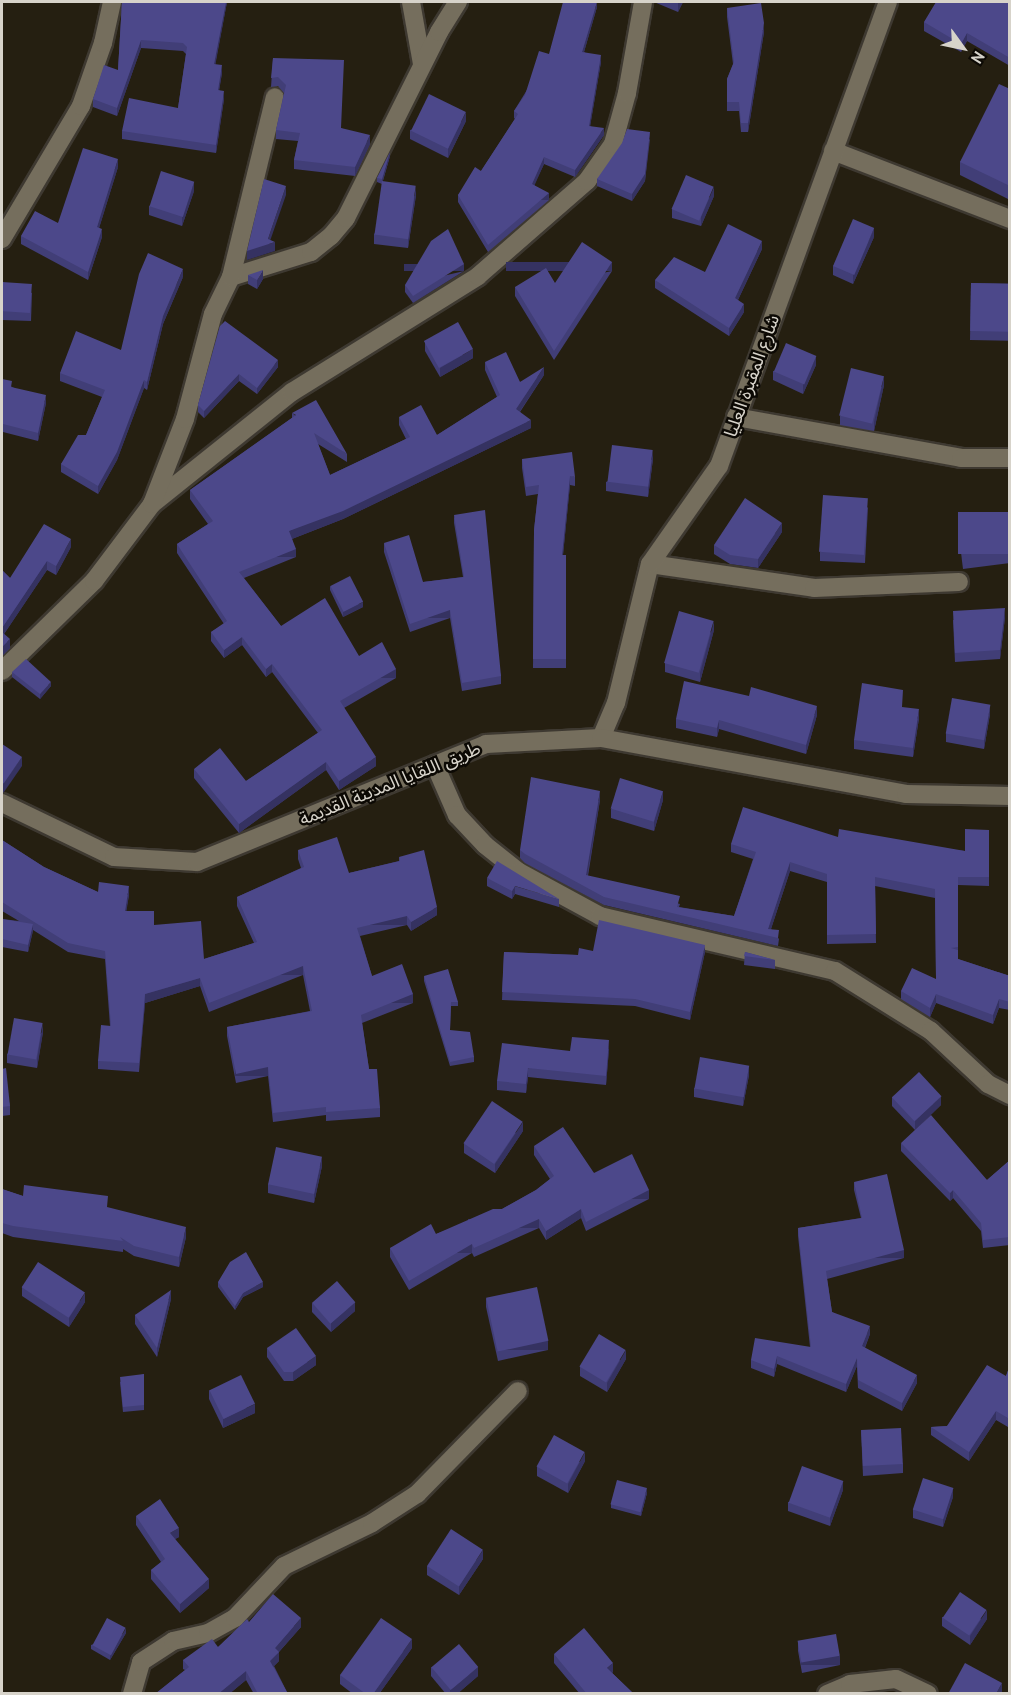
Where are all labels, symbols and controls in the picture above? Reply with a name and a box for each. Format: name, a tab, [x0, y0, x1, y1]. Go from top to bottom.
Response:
north arrow	[933, 18, 993, 78]
text: N	[967, 48, 989, 68]
street label: شارع المقبرة العليا	[720, 312, 784, 440]
street label: طريق اللقايا المدينة القديمة	[296, 738, 484, 830]

